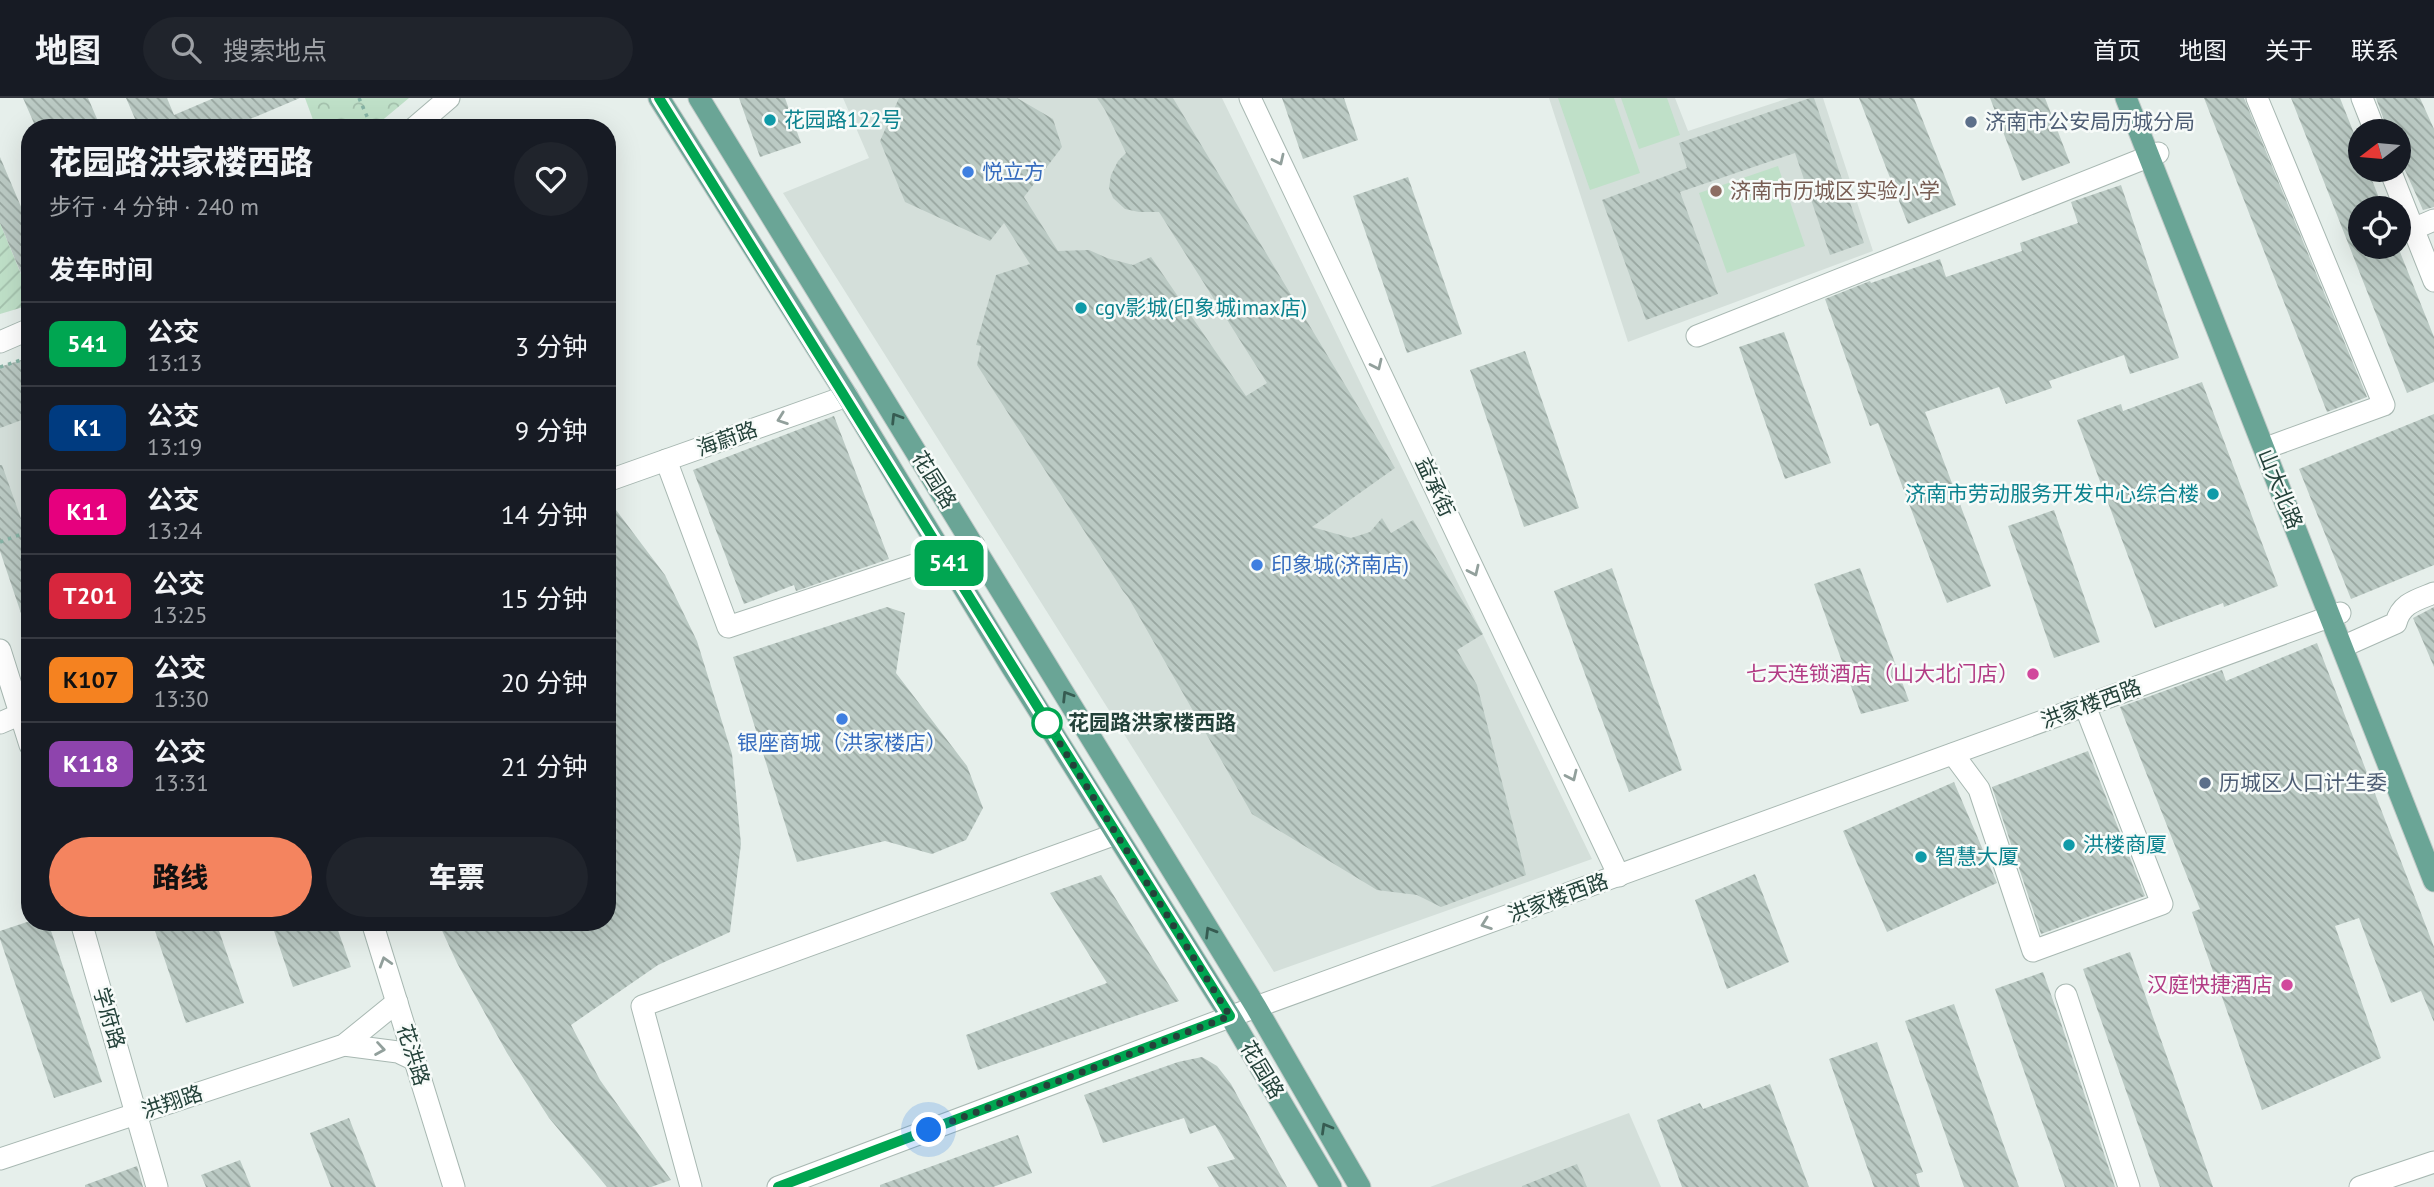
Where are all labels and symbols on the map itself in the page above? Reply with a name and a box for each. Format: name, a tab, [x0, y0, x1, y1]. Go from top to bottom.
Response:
place label: 花园路122号	[784, 106, 902, 133]
place label: 济南市公安局历城分局	[1985, 108, 2195, 135]
marker: 花园路122号	[762, 112, 778, 128]
marker: 济南市公安局历城分局	[1963, 114, 1979, 130]
north arrow	[2348, 119, 2412, 182]
one-way arrow	[1271, 153, 1285, 165]
place label: 悦立方	[982, 158, 1045, 185]
marker: 悦立方	[960, 164, 976, 180]
place label: 济南市历城区实验小学	[1730, 177, 1940, 204]
marker: 济南市历城区实验小学	[1708, 183, 1724, 199]
place label: cgv影城(印象城imax店)	[1095, 294, 1307, 321]
marker: cgv影城(印象城imax店)	[1073, 300, 1089, 316]
one-way arrow	[1369, 358, 1383, 370]
one-way arrow	[777, 411, 789, 425]
one-way arrow	[892, 413, 905, 426]
street label: 海蔚路	[693, 415, 761, 462]
street label: 山大北路	[2252, 445, 2309, 533]
street label: 花园路	[906, 446, 963, 514]
street label: 益承街	[1410, 453, 1461, 521]
place label: 济南市劳动服务开发中心综合楼	[1905, 480, 2199, 507]
marker: 济南市劳动服务开发中心综合楼	[2205, 486, 2221, 502]
line badge: 541	[909, 540, 989, 586]
place label: 印象城(济南店)	[1271, 551, 1409, 578]
marker: 印象城(济南店)	[1249, 557, 1265, 573]
one-way arrow	[1466, 564, 1480, 576]
place label: 七天连锁酒店（山大北门店）	[1746, 660, 2019, 687]
marker: 七天连锁酒店（山大北门店）	[2025, 666, 2041, 682]
street label: 洪家楼西路	[2037, 673, 2145, 734]
one-way arrow	[1062, 690, 1075, 703]
marker: 花园路洪家楼西路	[1032, 708, 1062, 738]
place label: 花园路洪家楼西路	[1068, 709, 1236, 736]
marker: 银座商城（洪家楼店）	[834, 711, 850, 727]
place label: 银座商城（洪家楼店）	[737, 729, 947, 756]
one-way arrow	[1564, 769, 1578, 781]
place label: 历城区人口计生委	[2219, 769, 2387, 796]
marker: 历城区人口计生委	[2197, 775, 2213, 791]
place label: 洪楼商厦	[2083, 831, 2167, 858]
marker: 洪楼商厦	[2061, 837, 2077, 853]
place label: 智慧大厦	[1935, 843, 2019, 870]
marker: 智慧大厦	[1913, 849, 1929, 865]
street label: 洪家楼西路	[1504, 867, 1612, 928]
one-way arrow	[1480, 916, 1492, 930]
one-way arrow	[1206, 926, 1219, 939]
one-way arrow	[379, 956, 393, 969]
place label: 汉庭快捷酒店	[2147, 971, 2273, 998]
marker: 汉庭快捷酒店	[2279, 977, 2295, 993]
street label: 学府路	[88, 984, 131, 1052]
street label: 花洪路	[391, 1021, 436, 1089]
street label: 花园路	[1235, 1036, 1290, 1104]
one-way arrow	[374, 1041, 386, 1056]
street label: 洪翔路	[138, 1079, 206, 1124]
your location	[911, 1112, 946, 1147]
one-way arrow	[1321, 1123, 1334, 1135]

